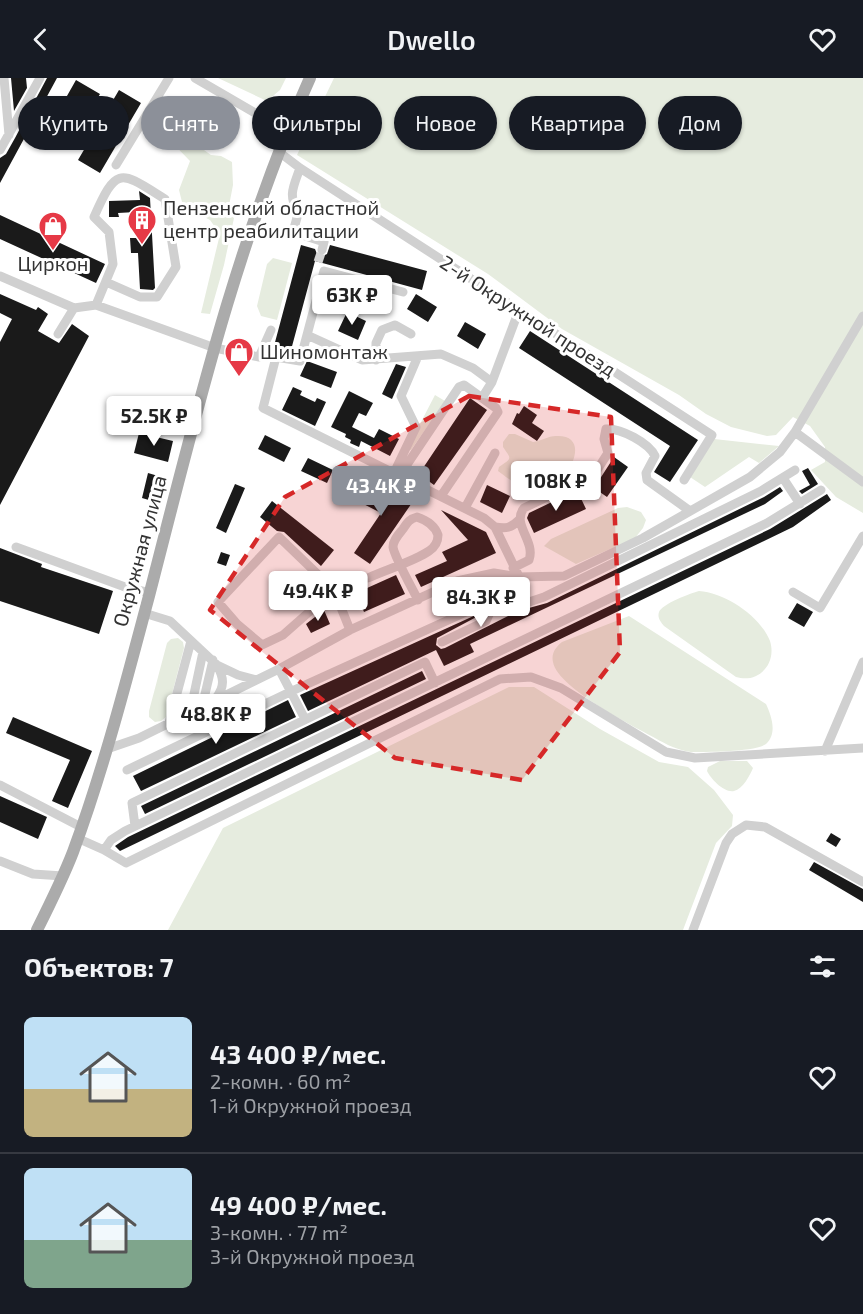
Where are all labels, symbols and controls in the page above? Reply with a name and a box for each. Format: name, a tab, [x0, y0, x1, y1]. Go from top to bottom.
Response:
icon: back	[24, 23, 57, 56]
text: Dwello	[387, 23, 476, 55]
icon: heart	[806, 23, 839, 56]
chip: Купить	[18, 96, 129, 150]
chip: Снять	[141, 96, 240, 150]
chip: Фильтры	[252, 96, 382, 150]
chip: Новое	[394, 96, 497, 150]
chip: Квартира	[509, 96, 646, 150]
chip: Дом	[658, 96, 742, 150]
place label: Пензенский областной центр реабилитации	[163, 195, 379, 242]
building icon: Пензенский областной центр реабилитации	[126, 204, 158, 246]
shop icon: Циркон	[37, 210, 69, 252]
street label: 2-й Окружной проезд	[436, 249, 621, 382]
place label: Циркон	[18, 251, 88, 275]
pin: 63K ₽	[310, 275, 394, 326]
text: 63K ₽	[326, 282, 378, 306]
shop icon: Шиномонтаж	[223, 336, 255, 378]
place label: Шиномонтаж	[260, 339, 388, 363]
pin: 52.5K ₽	[99, 396, 209, 447]
text: 52.5K ₽	[120, 403, 188, 427]
pin: 108K ₽	[507, 461, 605, 512]
pin: 43.4K ₽	[326, 466, 436, 517]
text: 108K ₽	[525, 468, 587, 492]
street label: Окружная улица	[107, 472, 172, 629]
text: 43.4K ₽	[346, 473, 416, 497]
pin: 49.4K ₽	[263, 571, 373, 622]
pin: 84.3K ₽	[426, 577, 536, 628]
text: 49.4K ₽	[283, 578, 353, 602]
text: 84.3K ₽	[446, 584, 516, 608]
pin: 48.8K ₽	[161, 694, 271, 745]
text: 48.8K ₽	[180, 701, 252, 725]
icon: filters	[806, 950, 839, 983]
text: Объектов: 7	[24, 951, 173, 982]
text: 43 400 ₽/мес.	[210, 1038, 386, 1069]
icon: home	[72, 1041, 144, 1113]
icon: heart	[806, 1061, 839, 1094]
text: 2-комн. · 60 m²	[210, 1069, 351, 1093]
text: 1-й Окружной проезд	[210, 1093, 411, 1117]
text: 49 400 ₽/мес.	[210, 1189, 387, 1220]
icon: home	[72, 1192, 144, 1264]
icon: heart	[806, 1212, 839, 1245]
text: 3-комн. · 77 m²	[210, 1220, 348, 1244]
text: 3-й Окружной проезд	[210, 1244, 415, 1268]

